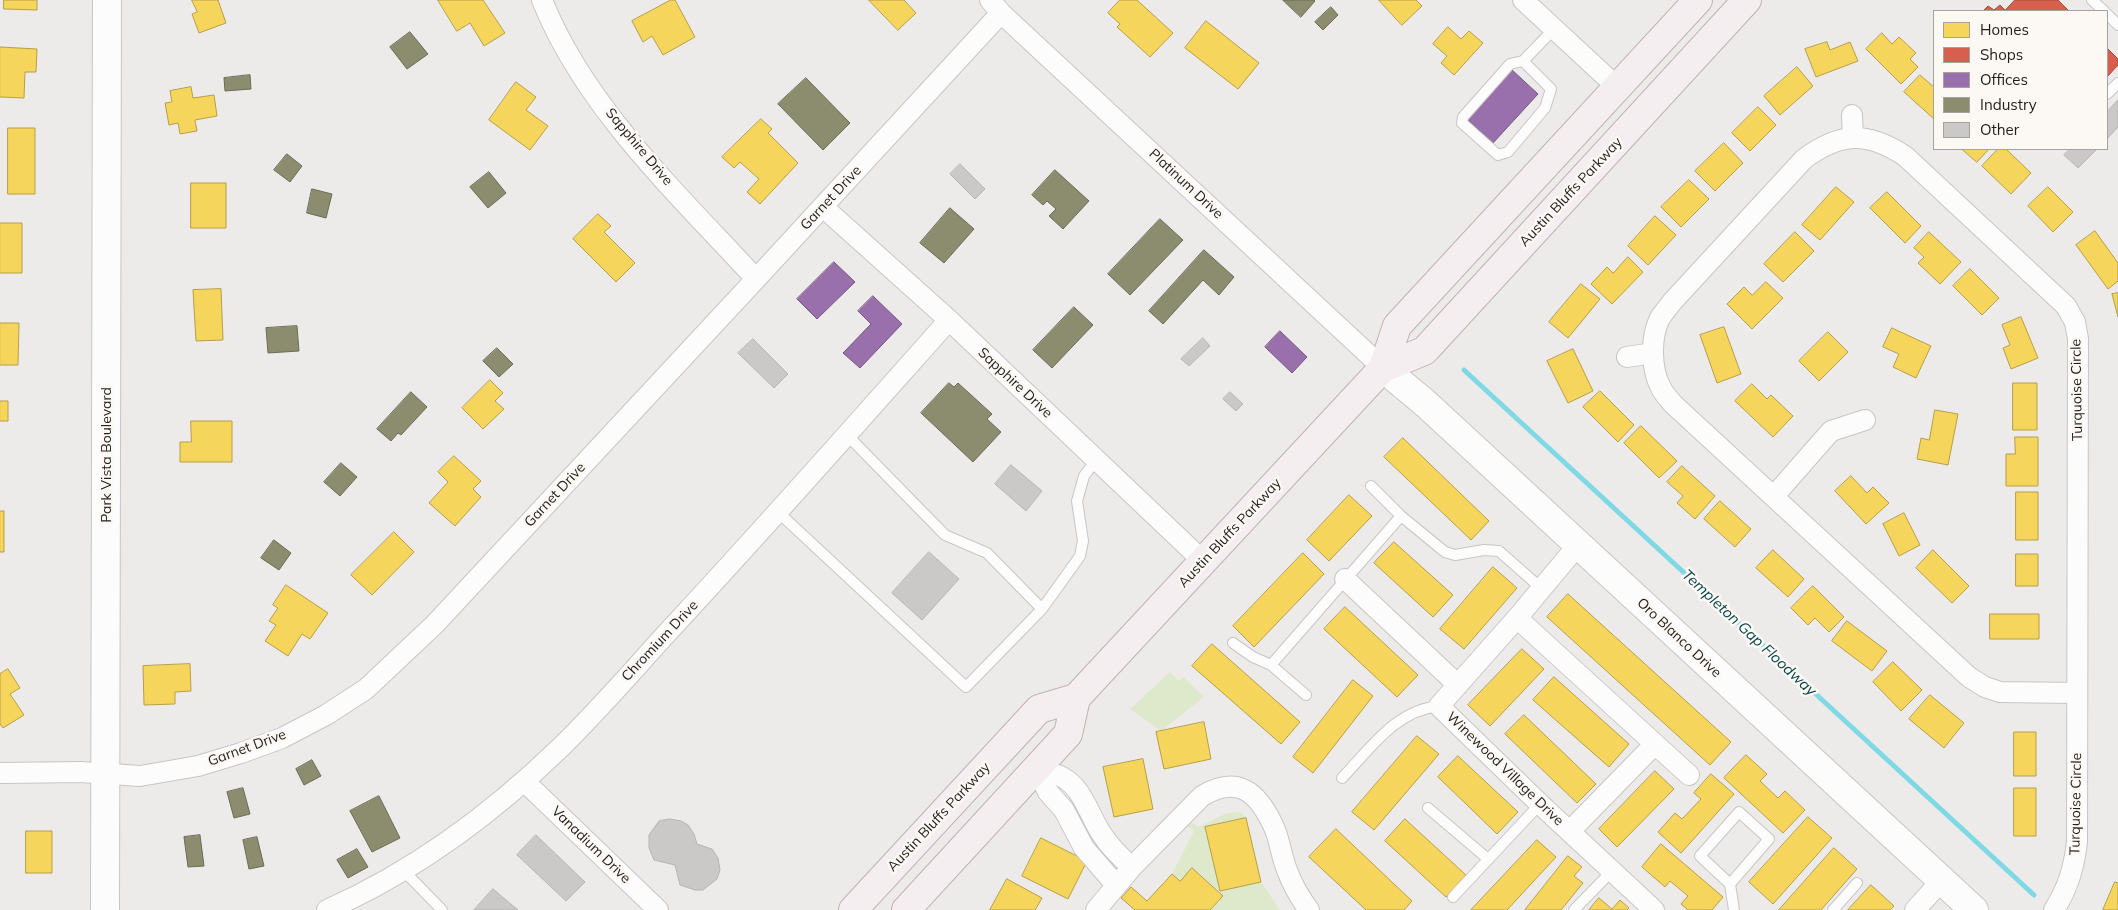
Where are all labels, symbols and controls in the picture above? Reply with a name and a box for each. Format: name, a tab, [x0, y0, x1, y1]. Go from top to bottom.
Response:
legend	[1933, 10, 2108, 150]
text: Homes	[1980, 20, 2029, 39]
text: Shops	[1980, 45, 2023, 64]
text: Offices	[1980, 70, 2028, 89]
text: Industry	[1980, 95, 2037, 114]
street label: Sapphire Drive	[602, 105, 676, 189]
text: Other	[1980, 120, 2019, 139]
street label: Austin Bluffs Parkway	[1516, 134, 1626, 250]
street label: Platinum Drive	[1145, 145, 1227, 223]
street label: Garnet Drive	[797, 162, 865, 234]
street label: Turquoise Circle	[2068, 339, 2086, 441]
street label: Sapphire Drive	[974, 344, 1056, 422]
street label: Park Vista Boulevard	[99, 387, 115, 523]
street label: Garnet Drive	[521, 459, 589, 531]
street label: Austin Bluffs Parkway	[1175, 475, 1285, 591]
water label: Templeton Gap Floodway	[1678, 566, 1820, 700]
street label: Oro Blanco Drive	[1633, 595, 1725, 681]
street label: Chromium Drive	[618, 597, 702, 685]
street label: Winewood Village Drive	[1443, 709, 1567, 829]
street label: Garnet Drive	[206, 726, 288, 770]
street label: Turquoise Circle	[2067, 753, 2085, 855]
street label: Austin Bluffs Parkway	[884, 759, 994, 875]
street label: Vanadium Drive	[548, 803, 634, 887]

